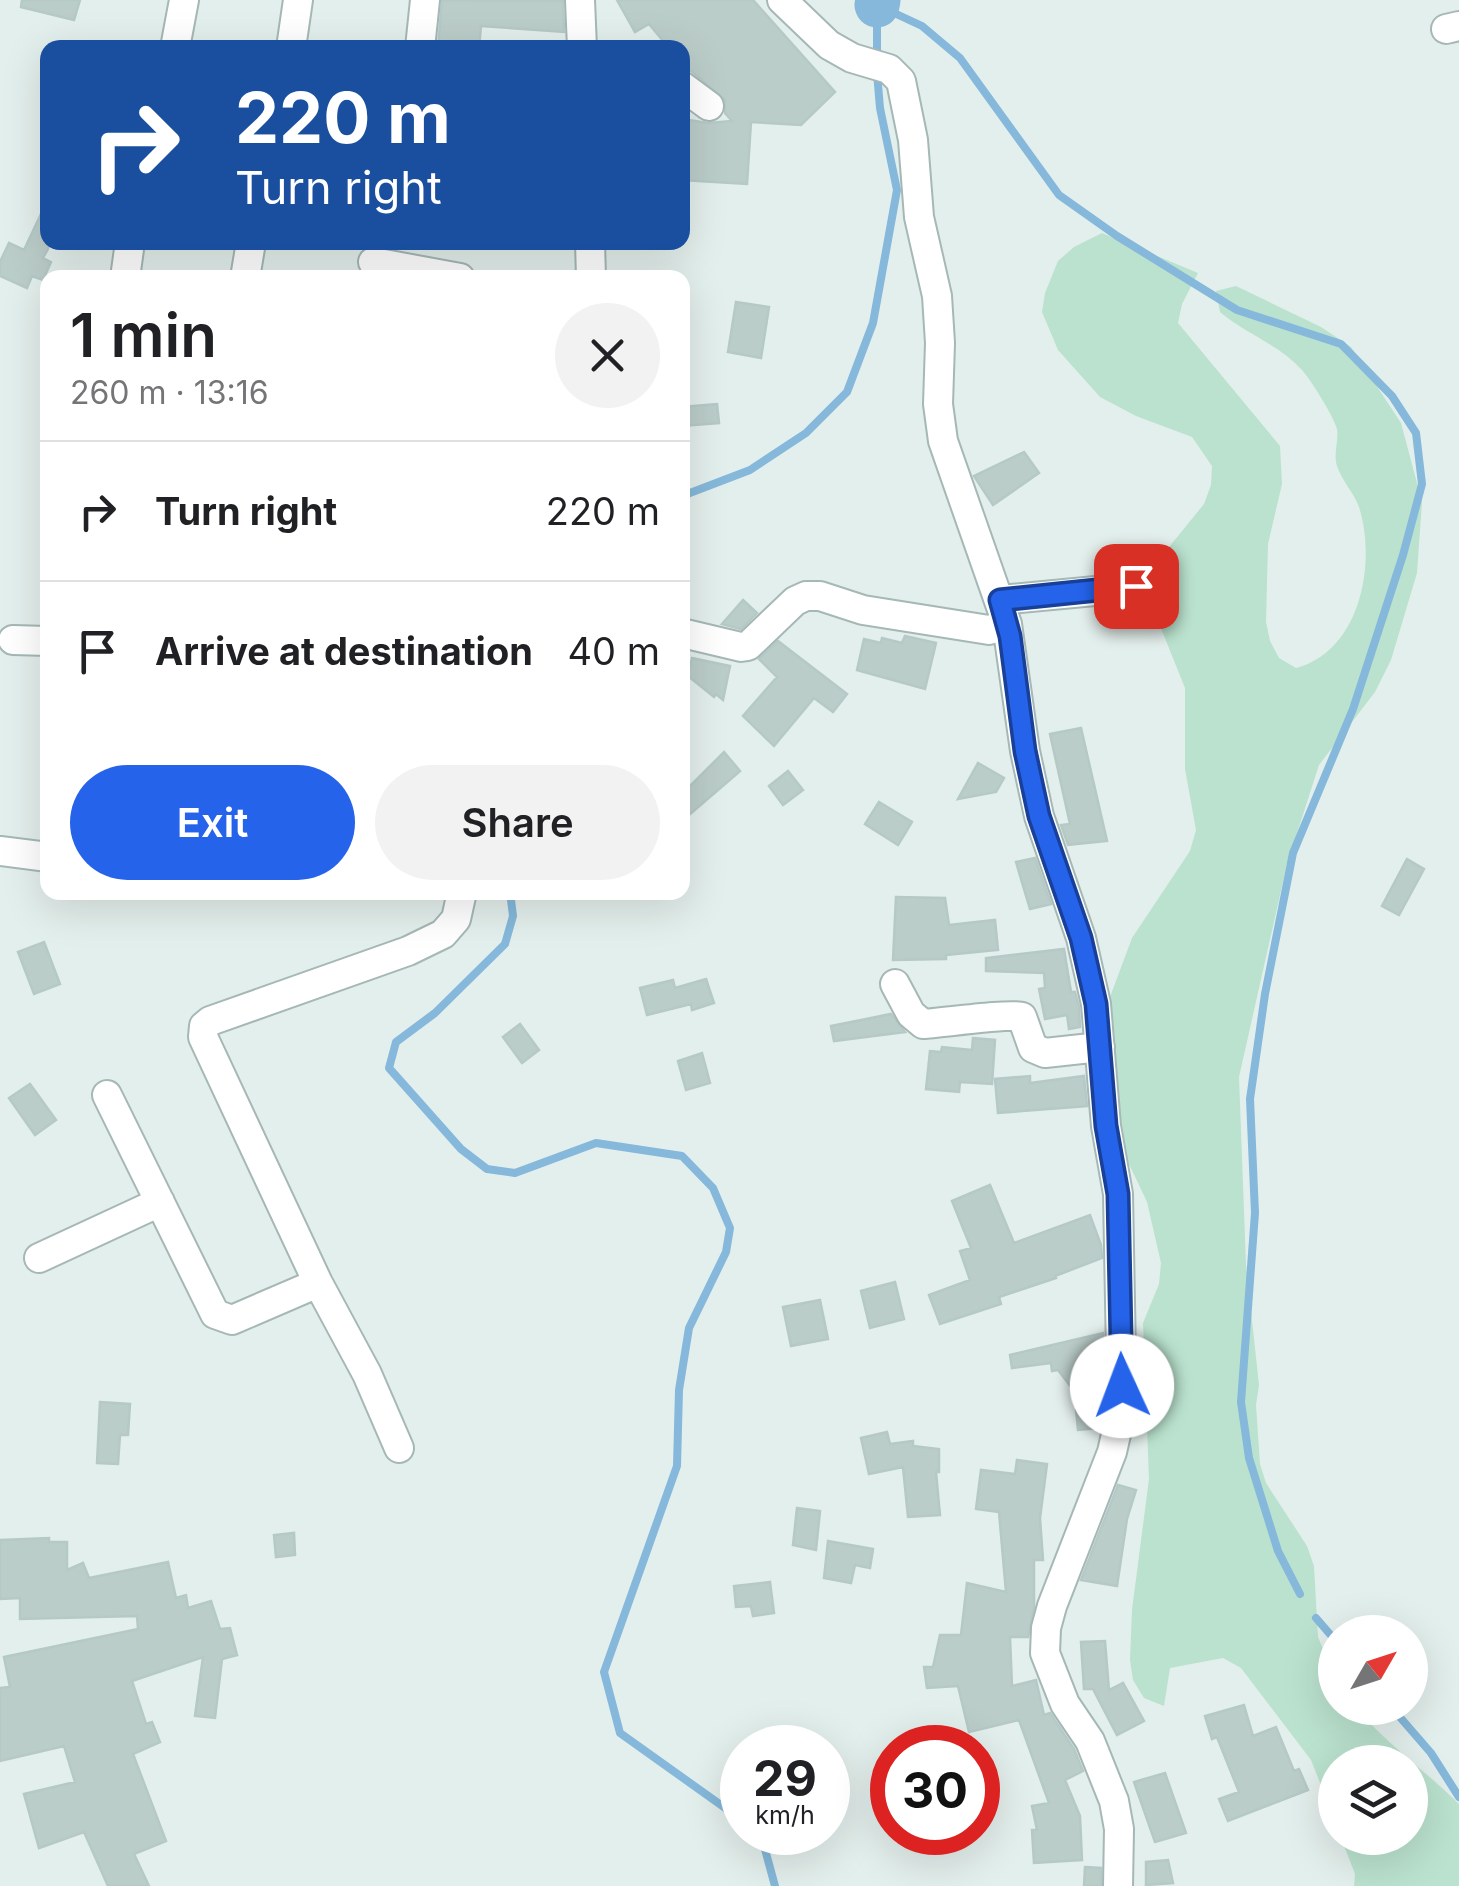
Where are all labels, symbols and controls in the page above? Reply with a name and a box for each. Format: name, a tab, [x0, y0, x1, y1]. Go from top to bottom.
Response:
text: 220 m	[235, 75, 451, 160]
icon: right	[70, 80, 200, 210]
text: Turn right	[235, 160, 442, 215]
text: 1 min	[70, 299, 217, 371]
button: close	[555, 303, 660, 408]
text: 260 m · 13:16	[70, 373, 269, 412]
icon: right	[70, 484, 125, 539]
text: Turn right	[155, 488, 337, 534]
text: 220 m	[546, 488, 660, 534]
pin	[1094, 544, 1179, 629]
icon: arrive	[1109, 559, 1164, 614]
icon: arrive	[70, 624, 125, 679]
text: Arrive at destination	[155, 628, 533, 674]
text: 40 m	[568, 628, 660, 674]
button: Exit	[70, 765, 355, 880]
button: Share	[375, 765, 660, 880]
position arrow	[1070, 1334, 1174, 1438]
north arrow	[1318, 1615, 1428, 1725]
map controls	[1318, 1615, 1428, 1855]
speed limit sign: 30	[870, 1725, 1000, 1855]
button: layers	[1318, 1745, 1428, 1855]
text: 29	[753, 1748, 817, 1808]
text: km/h	[755, 1800, 815, 1830]

